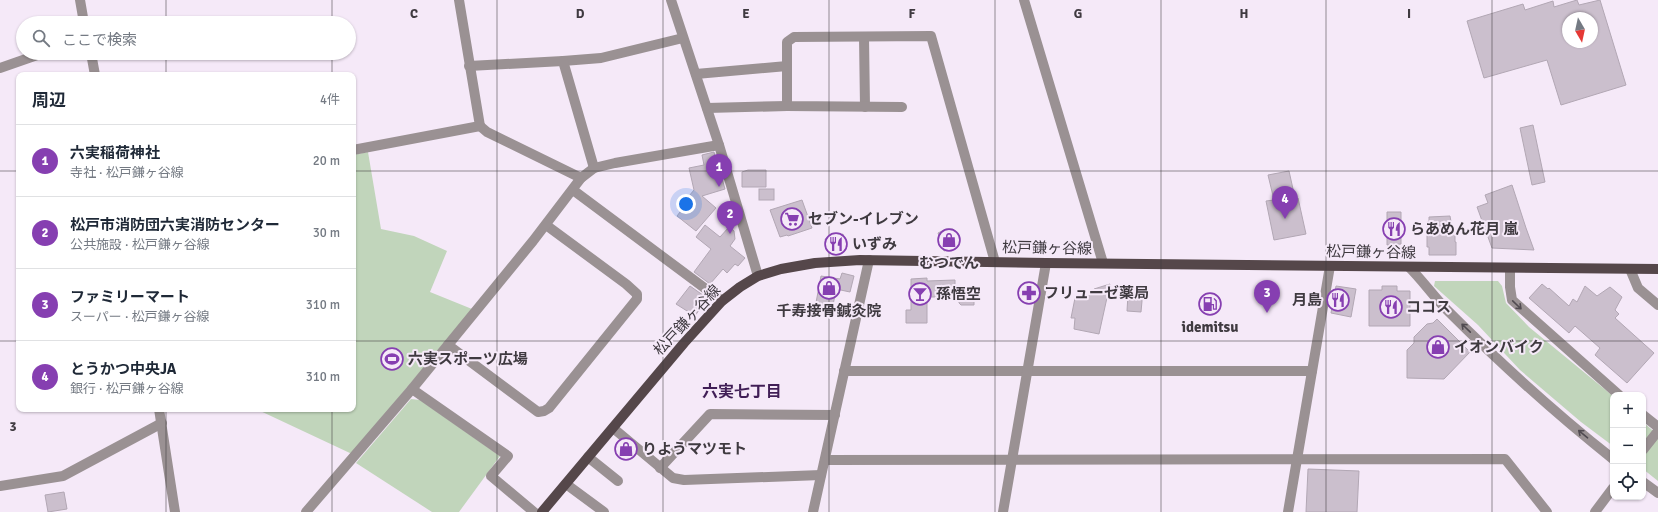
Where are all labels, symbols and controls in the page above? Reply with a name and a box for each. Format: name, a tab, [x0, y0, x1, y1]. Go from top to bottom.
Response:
text: C	[410, 6, 418, 22]
text: D	[576, 6, 585, 22]
text: E	[742, 6, 750, 22]
text: F	[909, 6, 916, 22]
text: G	[1074, 6, 1082, 22]
text: H	[1240, 6, 1248, 22]
text: I	[1407, 6, 1411, 22]
north arrow	[1562, 12, 1598, 48]
search box	[16, 16, 356, 60]
icon: search	[30, 27, 52, 49]
text: ここで検索	[62, 31, 137, 49]
text: 周辺	[32, 90, 66, 111]
text: 4件	[320, 92, 340, 108]
text: 六実稲荷神社	[70, 144, 160, 162]
text: 1	[41, 153, 49, 169]
text: 20 m	[313, 153, 340, 169]
pin: 1	[706, 154, 732, 187]
text: 寺社 · 松戸鎌ヶ谷線	[70, 165, 184, 181]
pin: 4	[1272, 186, 1298, 219]
your location	[676, 194, 696, 214]
pin: 2	[717, 201, 743, 234]
supermarket icon: セブン-イレブン	[779, 206, 805, 232]
place label: セブン-イレブン	[808, 210, 919, 228]
text: 松戸市消防団六実消防センター	[70, 216, 280, 234]
restaurant icon: らあめん花月 嵐	[1381, 216, 1407, 242]
place label: らあめん花月 嵐	[1410, 220, 1518, 238]
text: 2	[41, 225, 49, 241]
text: 30 m	[313, 225, 340, 241]
shop icon: むつでん	[936, 227, 962, 253]
restaurant icon: いずみ	[823, 231, 849, 257]
place label: いずみ	[852, 235, 897, 253]
text: 公共施設 · 松戸鎌ヶ谷線	[70, 237, 210, 253]
street label: 松戸鎌ヶ谷線	[1002, 238, 1092, 258]
street label: 松戸鎌ヶ谷線	[1326, 242, 1416, 262]
place label: むつでん	[919, 254, 979, 272]
shop icon: 千寿接骨鍼灸院	[816, 275, 842, 301]
pharmacy icon: フリューゼ薬局	[1016, 280, 1042, 306]
pin: 3	[1254, 280, 1280, 313]
street label: 松戸鎌ヶ谷線	[650, 281, 724, 359]
bar icon: 孫悟空	[907, 281, 933, 307]
place label: フリューゼ薬局	[1044, 284, 1149, 302]
place label: 孫悟空	[936, 285, 981, 303]
restaurant icon: 月島	[1325, 287, 1351, 313]
text: ファミリーマート	[70, 288, 190, 306]
fuel station icon: idemitsu	[1197, 291, 1223, 317]
place label: 月島	[1292, 291, 1322, 309]
restaurant icon: ココス	[1378, 294, 1404, 320]
text: 3	[41, 297, 49, 313]
text: 310 m	[306, 297, 340, 313]
place label: ココス	[1406, 298, 1451, 316]
one-way arrow	[1512, 300, 1522, 309]
place label: 千寿接骨鍼灸院	[776, 302, 882, 320]
text: スーパー · 松戸鎌ヶ谷線	[70, 309, 210, 325]
place label: idemitsu	[1181, 318, 1239, 336]
one-way arrow	[1461, 323, 1471, 333]
shop icon: イオンバイク	[1425, 334, 1451, 360]
place label: イオンバイク	[1454, 338, 1544, 356]
sports icon: 六実スポーツ広場	[379, 346, 405, 372]
place label: 六実スポーツ広場	[408, 350, 528, 368]
text: とうかつ中央JA	[70, 360, 176, 378]
text: 4	[41, 369, 49, 385]
text: 310 m	[306, 369, 340, 385]
text: 銀行 · 松戸鎌ヶ谷線	[70, 381, 184, 397]
district label: 六実七丁目	[702, 382, 782, 402]
map controls	[1610, 392, 1646, 500]
button: +	[1610, 392, 1646, 428]
text: 3	[9, 419, 17, 435]
button: −	[1610, 428, 1646, 464]
one-way arrow	[1577, 430, 1588, 439]
shop icon: りようマツモト	[613, 436, 639, 462]
place label: りようマツモト	[642, 440, 747, 458]
button: locate	[1610, 464, 1646, 500]

